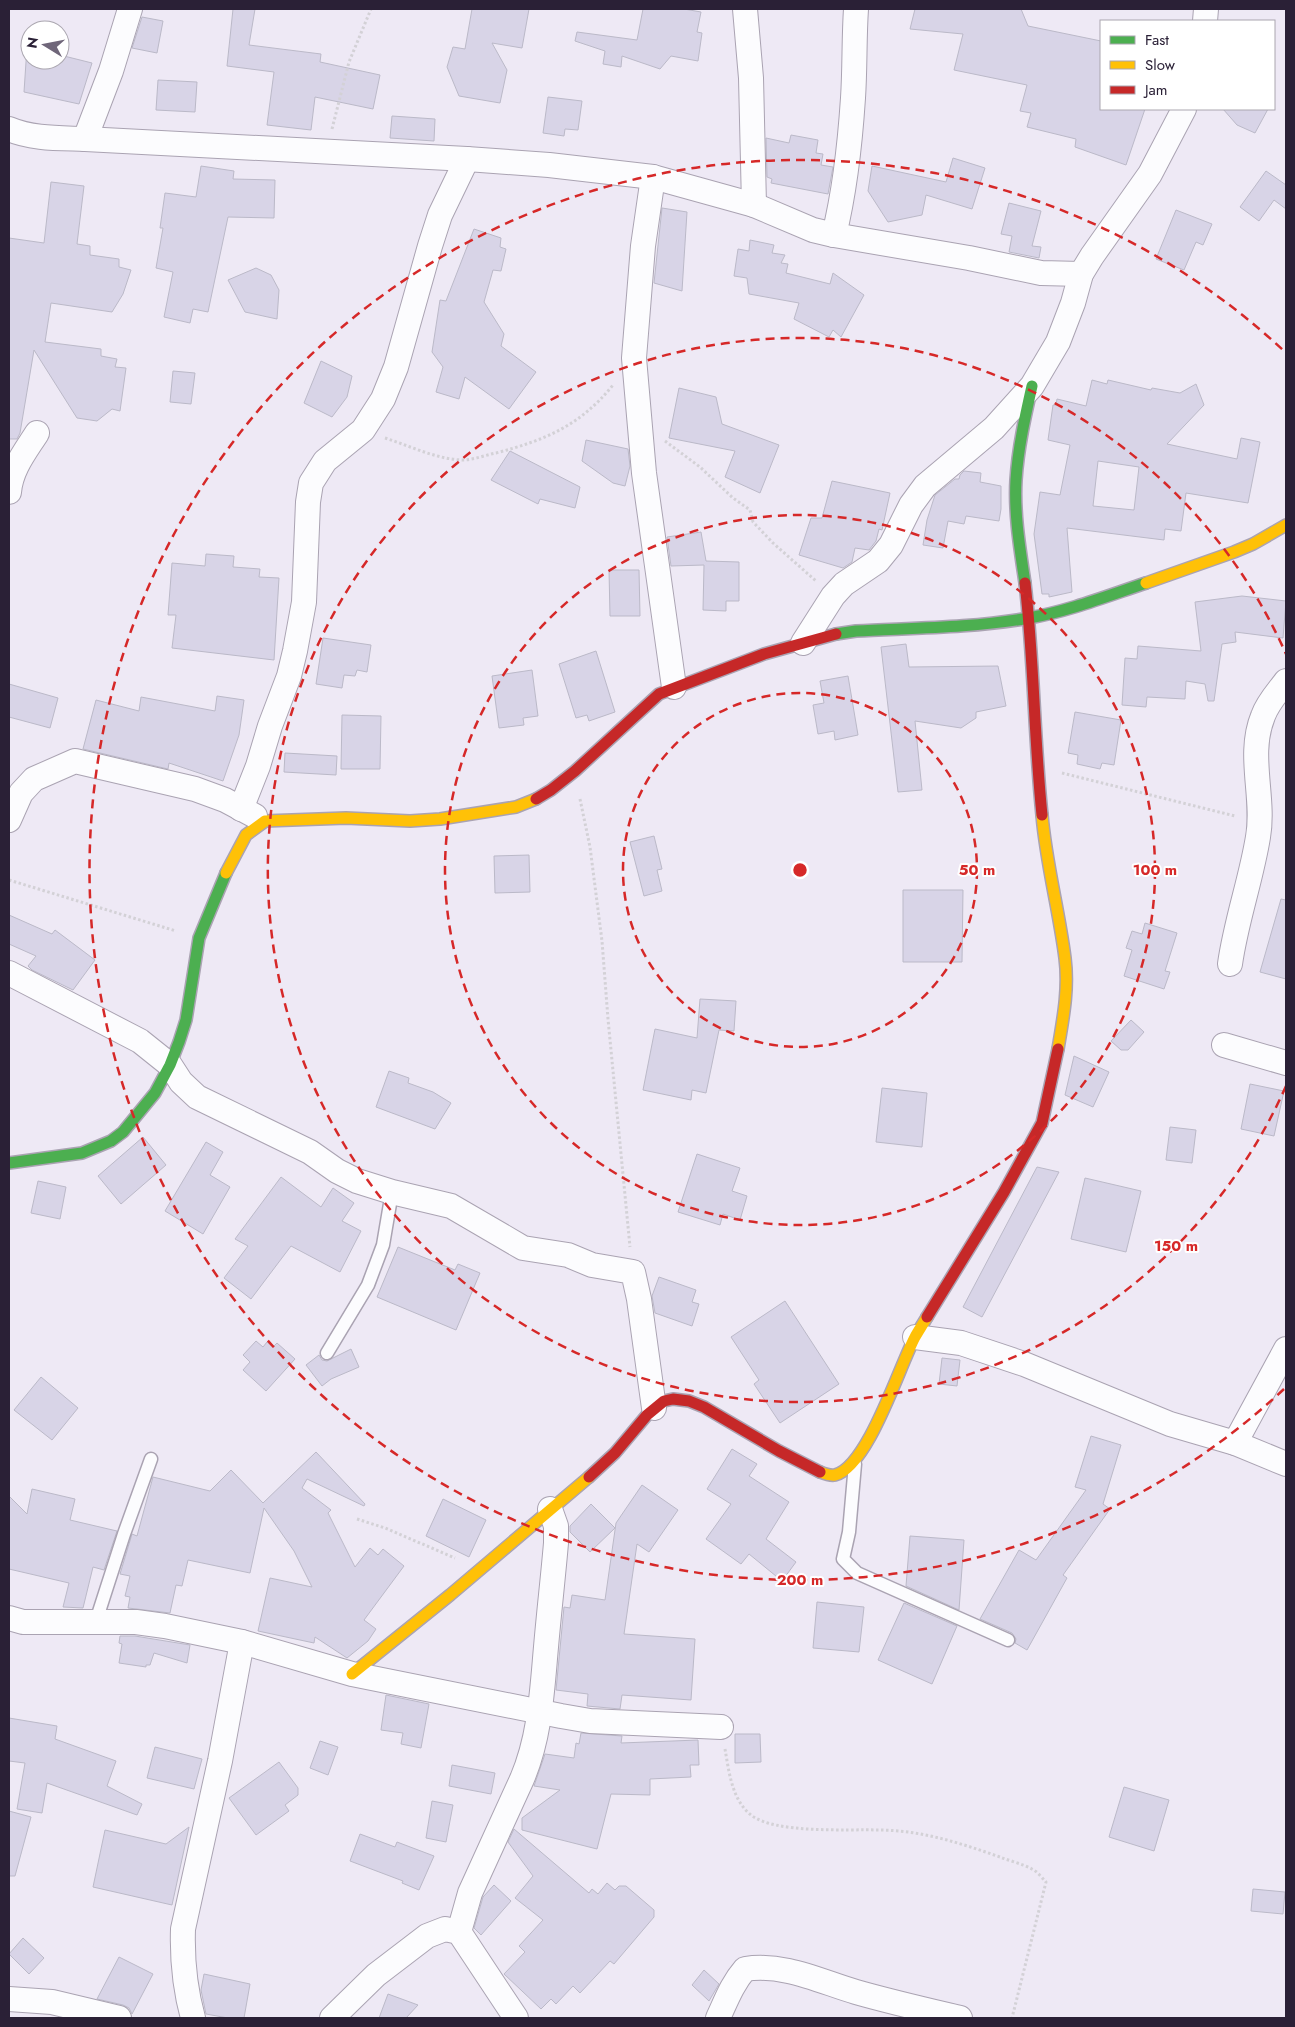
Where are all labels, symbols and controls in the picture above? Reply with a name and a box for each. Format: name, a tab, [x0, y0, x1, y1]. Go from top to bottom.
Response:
north arrow	[20, 20, 70, 70]
legend	[1100, 20, 1275, 110]
text: Fast	[1145, 29, 1169, 51]
text: N	[21, 36, 43, 50]
text: Slow	[1145, 54, 1176, 76]
text: Jam	[1143, 79, 1168, 101]
text: 50 m	[959, 859, 995, 881]
text: 100 m	[1133, 859, 1177, 881]
centre of rings	[791, 861, 809, 879]
text: 150 m	[1154, 1235, 1198, 1257]
text: 200 m	[777, 1569, 823, 1591]

